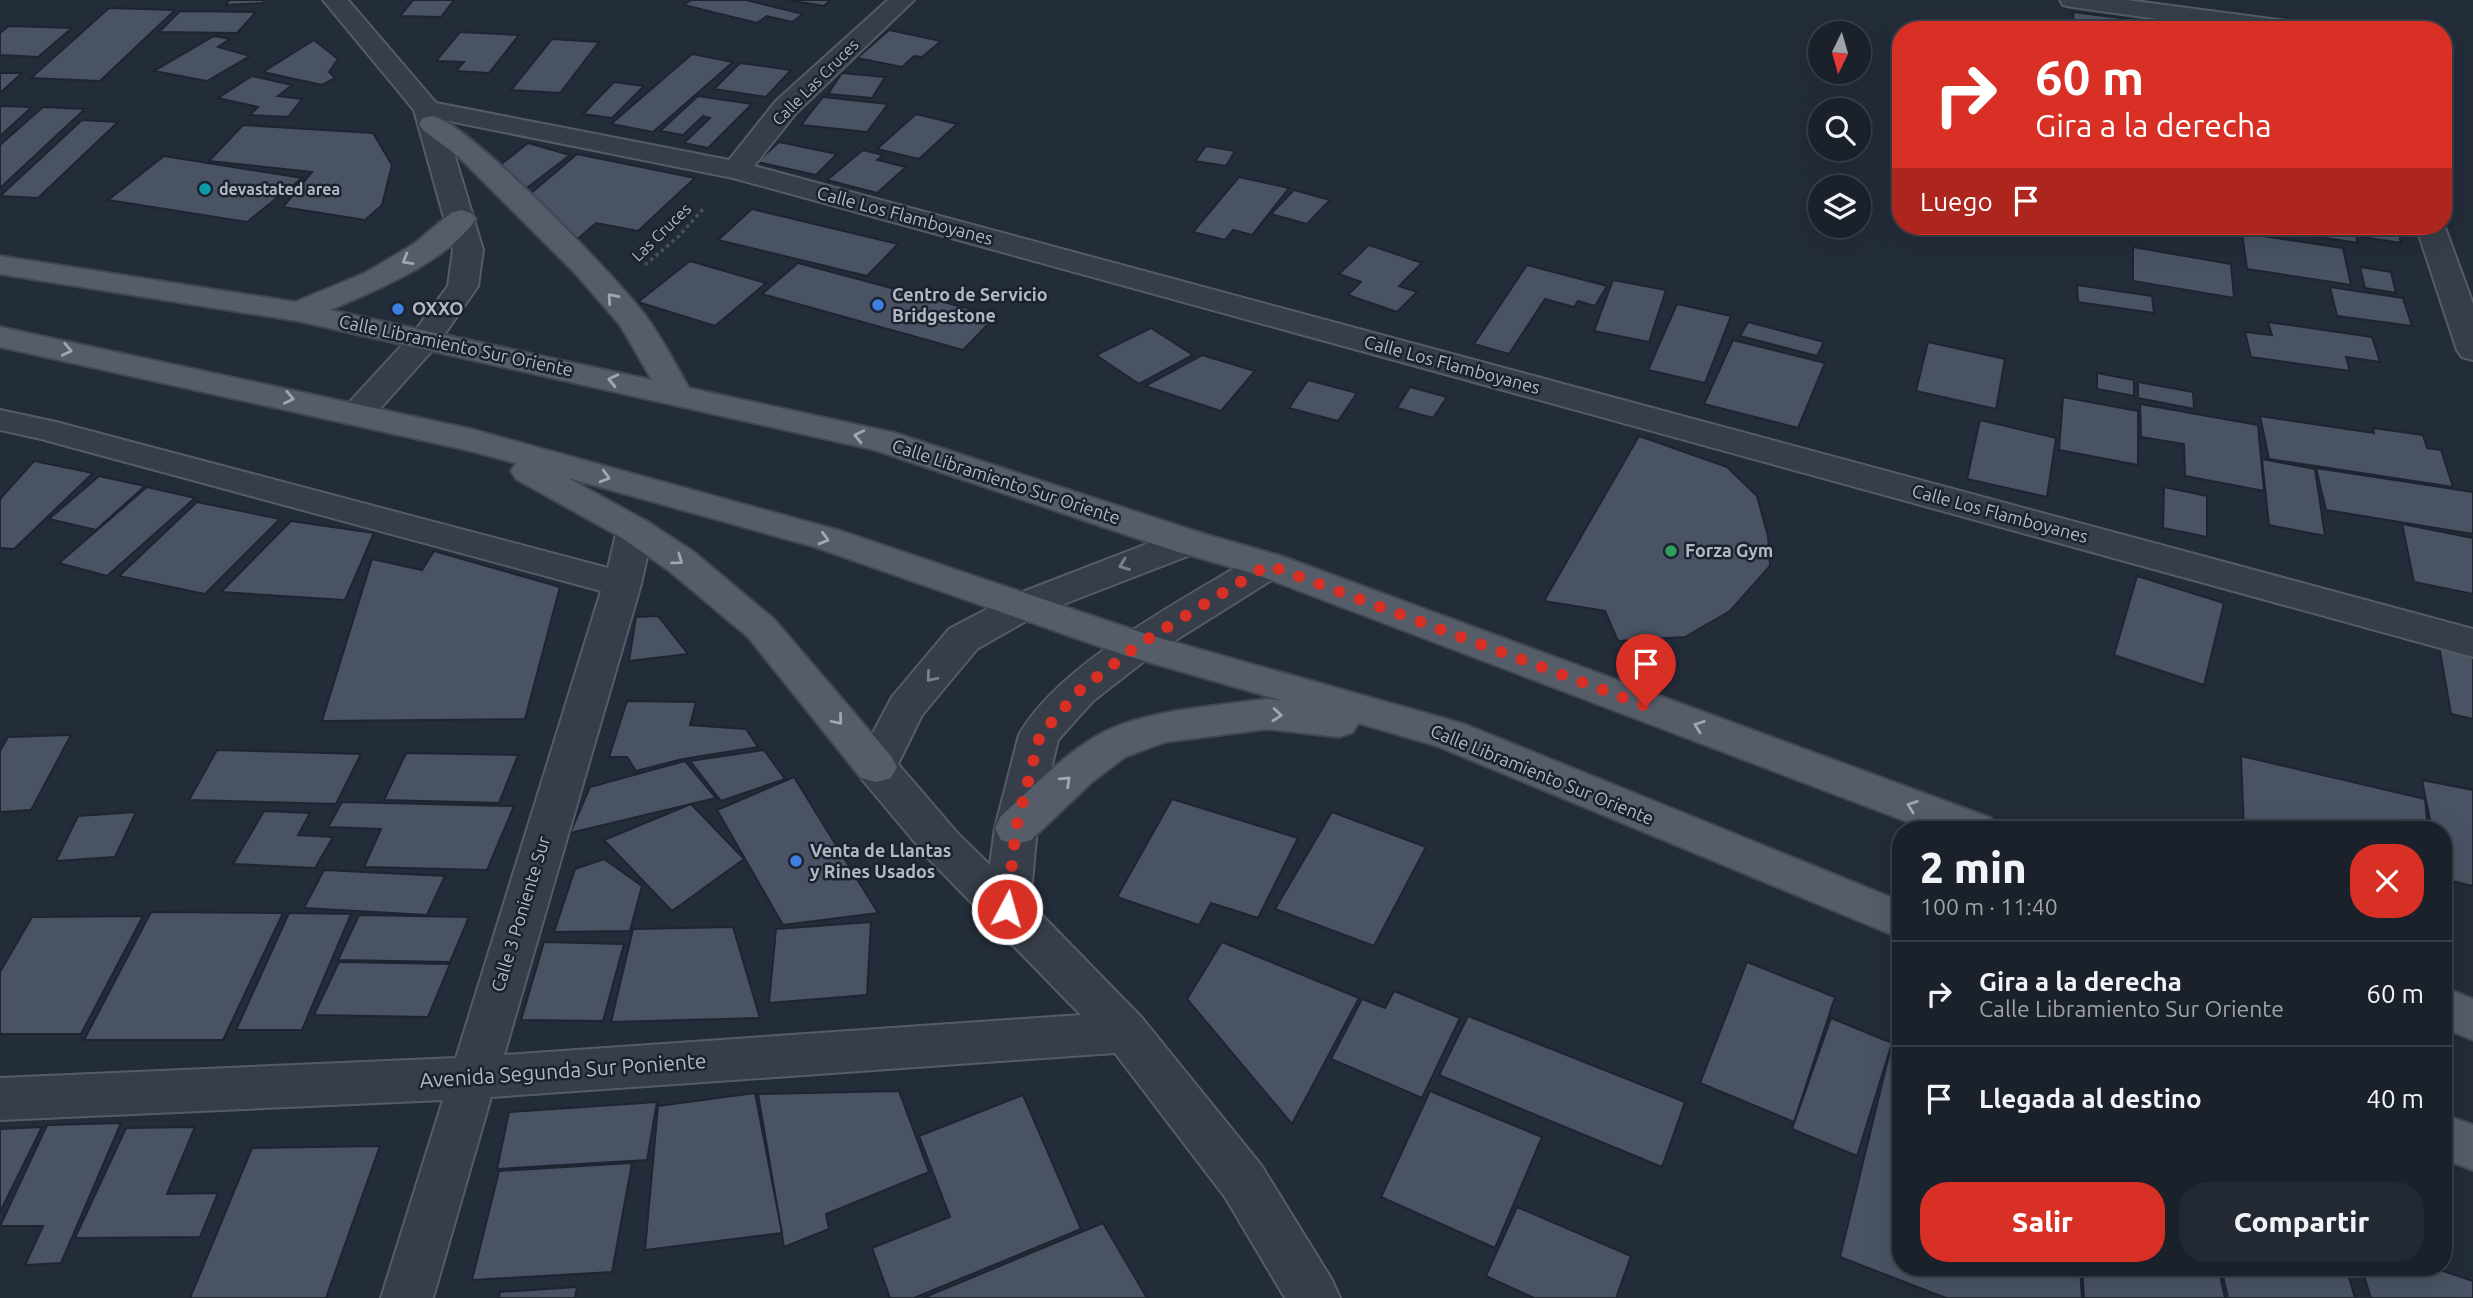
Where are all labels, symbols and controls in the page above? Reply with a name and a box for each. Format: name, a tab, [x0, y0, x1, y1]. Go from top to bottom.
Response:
north arrow	[1808, 21, 1871, 84]
map controls	[1808, 21, 1871, 238]
street label: Calle Las Cruces	[768, 35, 862, 129]
icon: right	[1920, 49, 2011, 140]
text: 60 m	[2035, 49, 2144, 104]
button: search	[1808, 98, 1871, 161]
text: Gira a la derecha	[2035, 107, 2272, 143]
button: layers	[1808, 175, 1871, 238]
place label: devastated area	[219, 180, 340, 198]
marker: devastated area	[197, 181, 213, 197]
street label: Calle Los Flamboyanes	[815, 182, 996, 248]
icon: arrive	[2007, 182, 2045, 220]
text: Luego	[1920, 187, 1993, 216]
street label: Las Cruces	[628, 199, 694, 265]
one-way arrow	[401, 252, 414, 265]
place label: Centro de Servicio Bridgestone	[892, 284, 1048, 325]
one-way arrow	[608, 293, 621, 306]
marker: Centro de Servicio Bridgestone	[870, 297, 886, 313]
place label: OXXO	[412, 298, 464, 318]
marker: OXXO	[390, 301, 406, 317]
street label: Calle Libramiento Sur Oriente	[337, 310, 575, 380]
street label: Calle Los Flamboyanes	[1362, 331, 1543, 397]
one-way arrow	[61, 341, 73, 356]
one-way arrow	[607, 374, 619, 389]
one-way arrow	[283, 390, 295, 404]
one-way arrow	[853, 430, 865, 444]
street label: Calle Libramiento Sur Oriente	[890, 435, 1123, 527]
one-way arrow	[599, 469, 611, 483]
street label: Calle Los Flamboyanes	[1910, 480, 2091, 546]
one-way arrow	[818, 530, 830, 545]
place label: Forza Gym	[1685, 540, 1773, 560]
marker: Forza Gym	[1663, 543, 1679, 559]
one-way arrow	[670, 552, 683, 564]
one-way arrow	[1119, 557, 1131, 571]
pin	[1616, 634, 1676, 706]
icon: arrive	[1627, 645, 1665, 683]
one-way arrow	[927, 669, 939, 682]
one-way arrow	[1272, 707, 1283, 722]
one-way arrow	[830, 712, 842, 725]
street label: Calle Libramiento Sur Oriente	[1428, 720, 1657, 828]
one-way arrow	[1693, 720, 1705, 734]
one-way arrow	[1058, 777, 1071, 789]
one-way arrow	[1906, 800, 1918, 814]
street label: Calle 3 Poniente Sur	[487, 833, 553, 994]
place label: Venta de Llantas y Rines Usados	[810, 840, 951, 881]
text: 2 min	[1920, 844, 2027, 891]
button: close	[2350, 844, 2424, 918]
marker: Venta de Llantas y Rines Usados	[788, 853, 804, 869]
position arrow	[970, 872, 1044, 946]
text: 100 m · 11:40	[1920, 894, 2058, 919]
text: Gira a la derecha	[1979, 967, 2182, 996]
icon: right	[1920, 975, 1958, 1013]
text: 60 m	[2366, 979, 2424, 1008]
text: Calle Libramiento Sur Oriente	[1979, 996, 2284, 1021]
street label: Avenida Segunda Sur Poniente	[419, 1048, 707, 1092]
icon: arrive	[1920, 1080, 1958, 1118]
text: Llegada al destino	[1979, 1084, 2202, 1113]
text: 40 m	[2366, 1084, 2424, 1113]
button: Salir	[1920, 1182, 2165, 1262]
button: Compartir	[2179, 1182, 2424, 1262]

